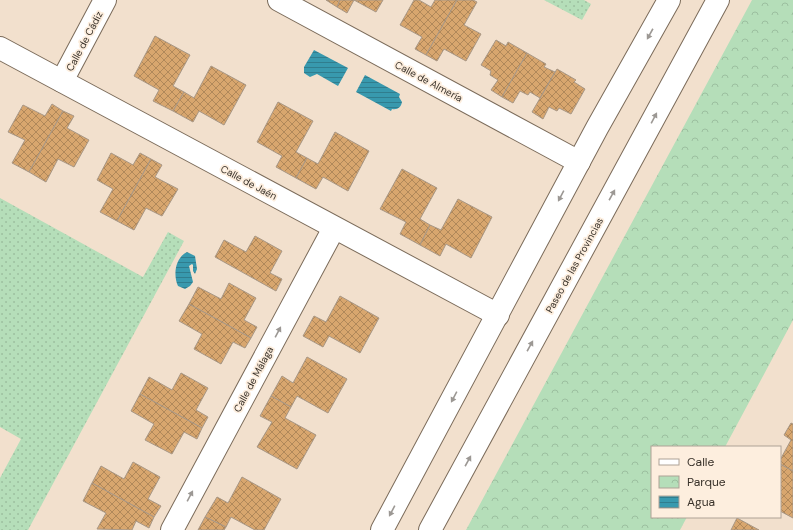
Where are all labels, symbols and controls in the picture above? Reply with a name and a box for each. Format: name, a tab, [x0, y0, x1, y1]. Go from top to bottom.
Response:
street label: Calle de Cádiz	[63, 9, 106, 73]
one-way arrow	[646, 28, 653, 40]
street label: Calle de Almería	[393, 58, 465, 105]
one-way arrow	[651, 112, 658, 124]
street label: Calle de Jaén	[218, 162, 279, 203]
one-way arrow	[609, 190, 616, 201]
one-way arrow	[558, 191, 564, 202]
street label: Paseo de las Provincias	[543, 215, 606, 315]
one-way arrow	[275, 326, 282, 338]
one-way arrow	[527, 341, 533, 352]
street label: Calle de Málaga	[231, 344, 276, 414]
one-way arrow	[451, 391, 457, 403]
legend	[651, 446, 781, 518]
text: Calle	[687, 454, 714, 470]
one-way arrow	[464, 455, 471, 466]
text: Parque	[687, 474, 726, 490]
one-way arrow	[187, 490, 194, 501]
text: Agua	[687, 494, 715, 510]
one-way arrow	[389, 506, 396, 517]

